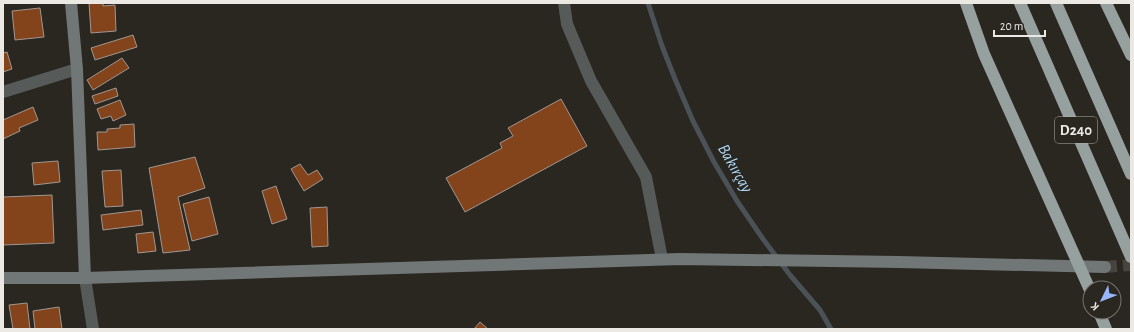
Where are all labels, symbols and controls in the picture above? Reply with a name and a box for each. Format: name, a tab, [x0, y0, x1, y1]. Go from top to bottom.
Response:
scale bar	[994, 12, 1045, 38]
text: 20 m	[1000, 20, 1023, 32]
road number: D240	[1055, 117, 1097, 143]
water label: Bakırçay	[715, 141, 756, 195]
north arrow	[1082, 280, 1122, 320]
text: K	[1088, 300, 1101, 313]

